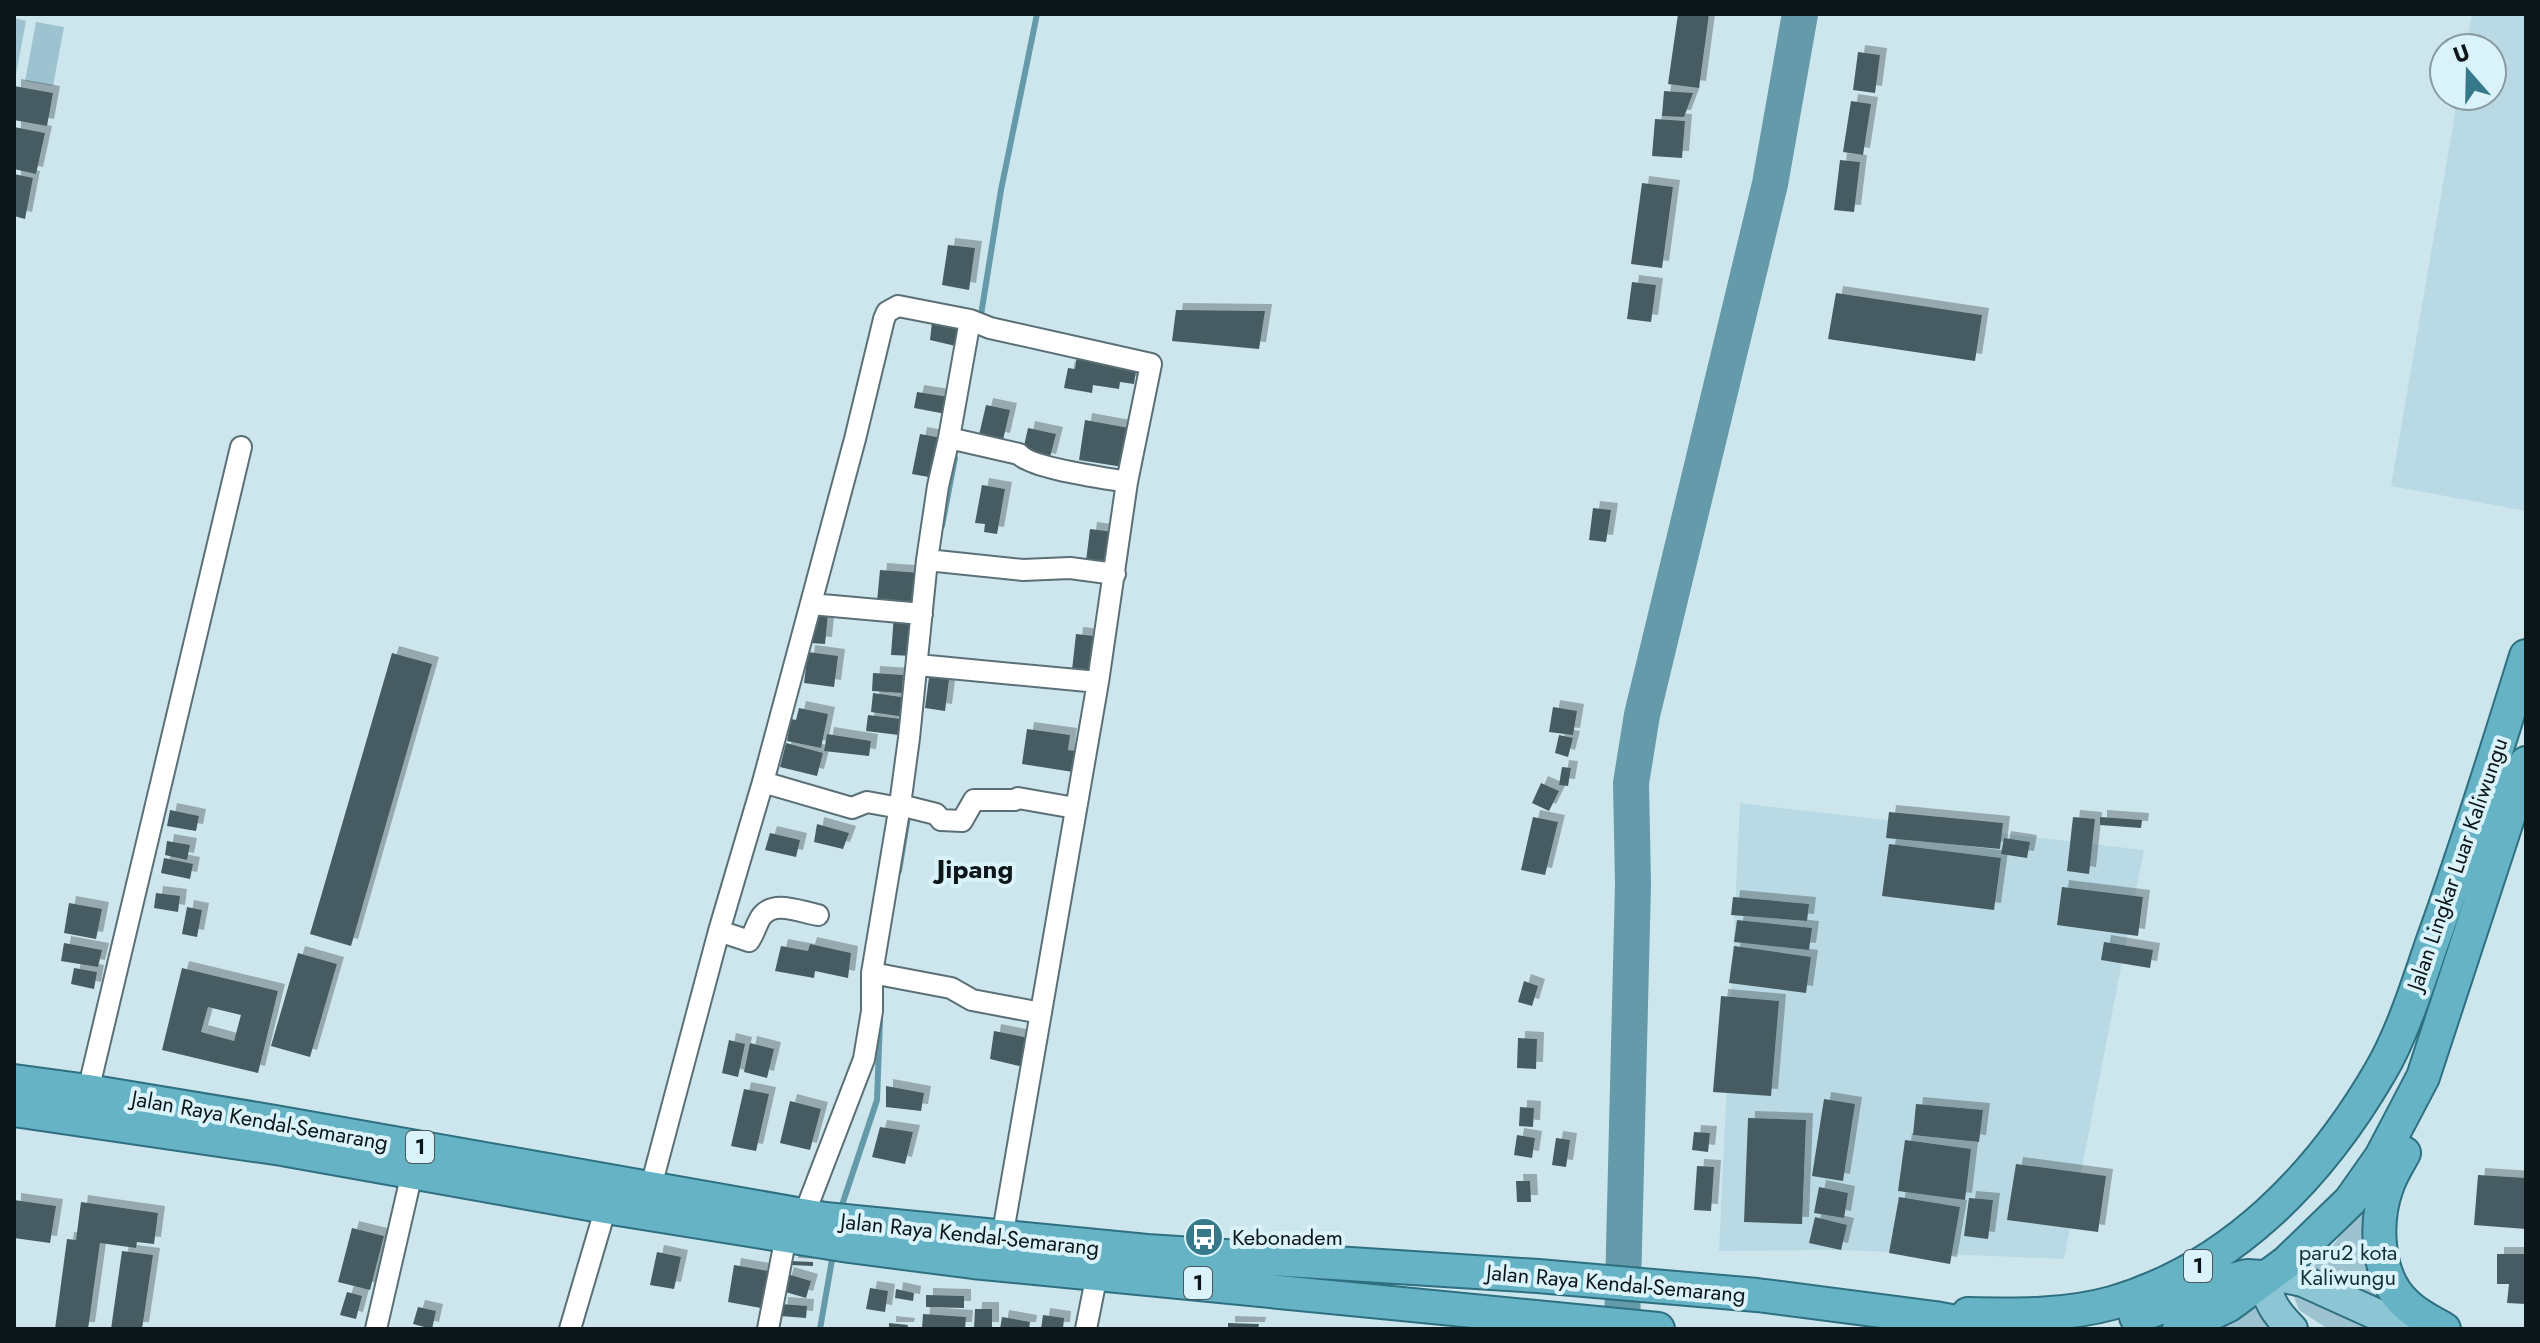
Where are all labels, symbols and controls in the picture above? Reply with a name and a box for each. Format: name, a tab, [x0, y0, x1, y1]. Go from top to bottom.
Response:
north arrow	[2428, 32, 2508, 112]
text: U	[2448, 36, 2474, 71]
street label: Jalan Lingkar Luar Kaliwungu	[2398, 733, 2515, 998]
district label: Jipang	[932, 850, 1013, 888]
street label: Jalan Raya Kendal-Semarang	[126, 1081, 391, 1158]
road number: 1	[406, 1131, 434, 1163]
street label: Jalan Raya Kendal-Semarang	[836, 1204, 1101, 1264]
bus stop icon: Kebonadem	[1183, 1216, 1225, 1258]
place label: Kebonadem	[1232, 1221, 1343, 1253]
park label: paru2 kota Kaliwungu	[2299, 1236, 2397, 1293]
road number: 1	[2184, 1250, 2212, 1282]
street label: Jalan Raya Kendal-Semarang	[1482, 1255, 1747, 1310]
road number: 1	[1184, 1267, 1212, 1299]

